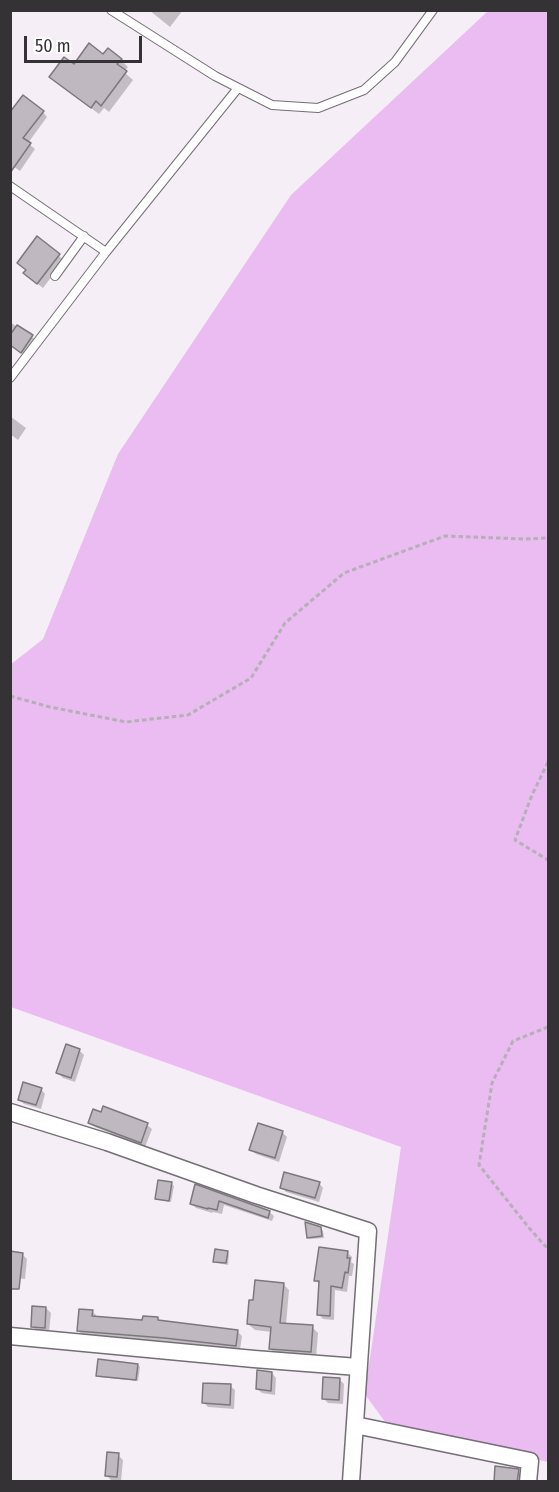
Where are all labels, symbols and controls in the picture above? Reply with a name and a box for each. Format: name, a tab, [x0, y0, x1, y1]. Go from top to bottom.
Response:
scale bar	[27, 24, 146, 62]
text: 50 m	[35, 35, 71, 57]

